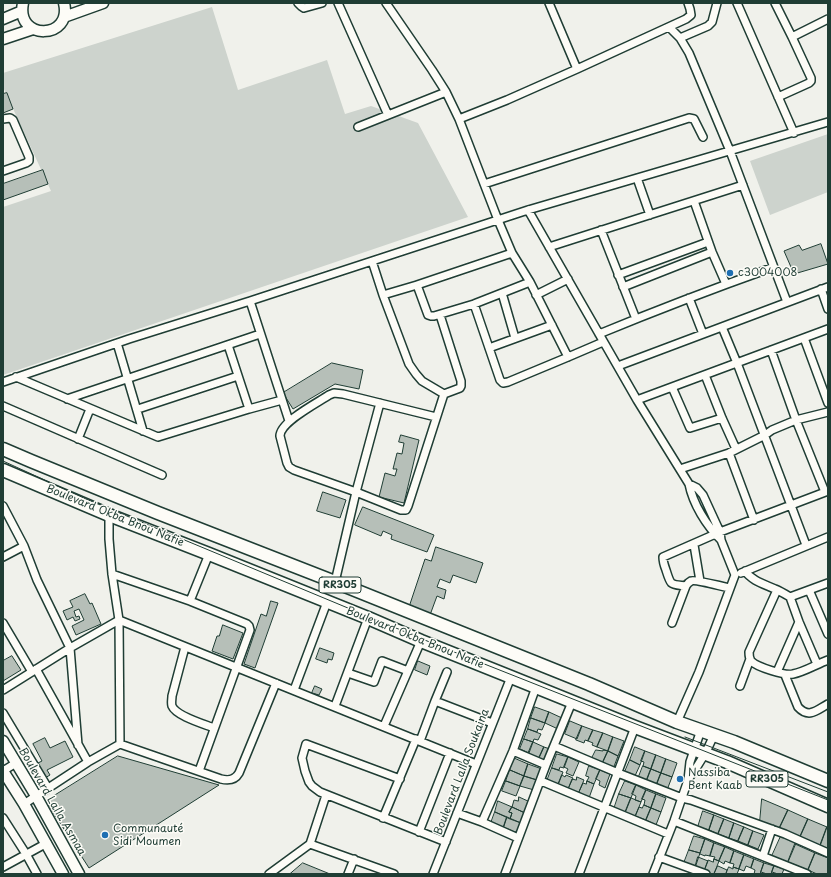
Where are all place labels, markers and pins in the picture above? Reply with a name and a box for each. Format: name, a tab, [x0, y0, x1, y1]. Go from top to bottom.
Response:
place label: c3004008	[738, 266, 797, 280]
marker: c3004008	[725, 268, 735, 278]
place label: Nassiba Bent Kaab	[688, 766, 742, 792]
marker: Nassiba Bent Kaab	[675, 774, 685, 784]
place label: Communauté Sidi Moumen	[113, 822, 183, 848]
marker: Communauté Sidi Moumen	[100, 830, 110, 840]

